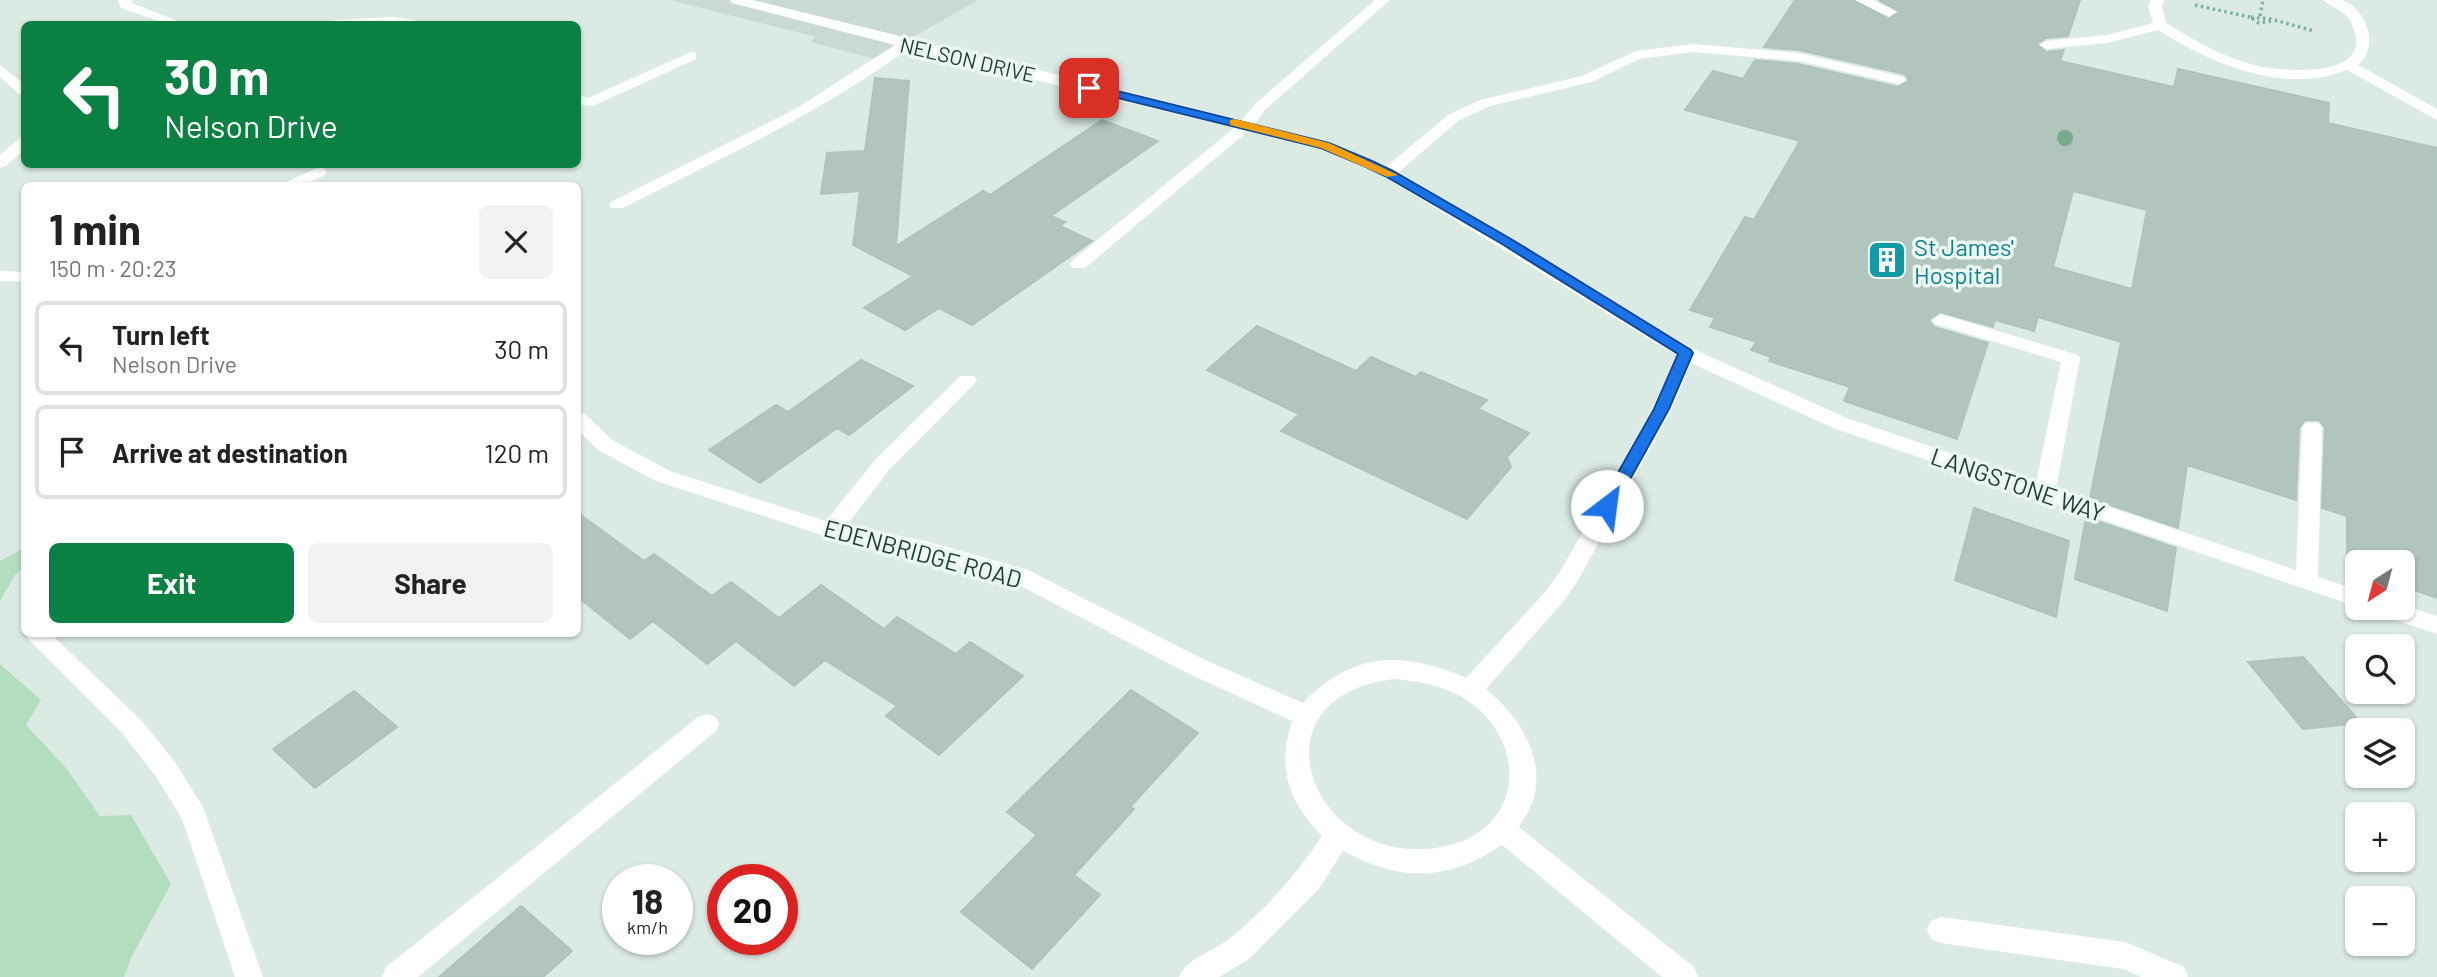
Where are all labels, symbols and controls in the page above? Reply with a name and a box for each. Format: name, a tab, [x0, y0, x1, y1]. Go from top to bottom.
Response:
street label: NELSON DRIVE	[898, 31, 1038, 87]
text: 30 m	[164, 46, 269, 105]
icon: left	[49, 49, 140, 140]
pin	[1059, 58, 1119, 118]
icon: arrive	[1070, 69, 1108, 107]
text: Nelson Drive	[164, 106, 338, 144]
text: 1 min	[49, 203, 141, 253]
button: close	[479, 205, 553, 279]
place label: St James' Hospital	[1914, 232, 2014, 289]
building icon: St James' Hospital	[1866, 239, 1908, 281]
text: 150 m · 20:23	[49, 254, 177, 282]
text: Turn left	[112, 319, 210, 350]
icon: left	[53, 329, 91, 367]
text: 30 m	[494, 333, 549, 364]
text: Nelson Drive	[112, 350, 237, 378]
icon: arrive	[53, 433, 91, 471]
text: Arrive at destination	[112, 437, 348, 468]
text: 120 m	[485, 437, 549, 468]
street label: LANGSTONE WAY	[1927, 441, 2109, 527]
position arrow	[1570, 469, 1644, 543]
street label: EDENBRIDGE ROAD	[821, 513, 1025, 593]
button: Exit	[49, 543, 294, 623]
button: Share	[308, 543, 553, 623]
north arrow	[2345, 550, 2415, 620]
map controls	[2345, 550, 2415, 956]
button: search	[2345, 634, 2415, 704]
button: layers	[2345, 718, 2415, 788]
button: +	[2345, 802, 2415, 872]
speed limit sign: 20	[707, 864, 798, 955]
text: 18	[632, 879, 663, 921]
button: −	[2345, 886, 2415, 956]
text: km/h	[627, 916, 668, 938]

